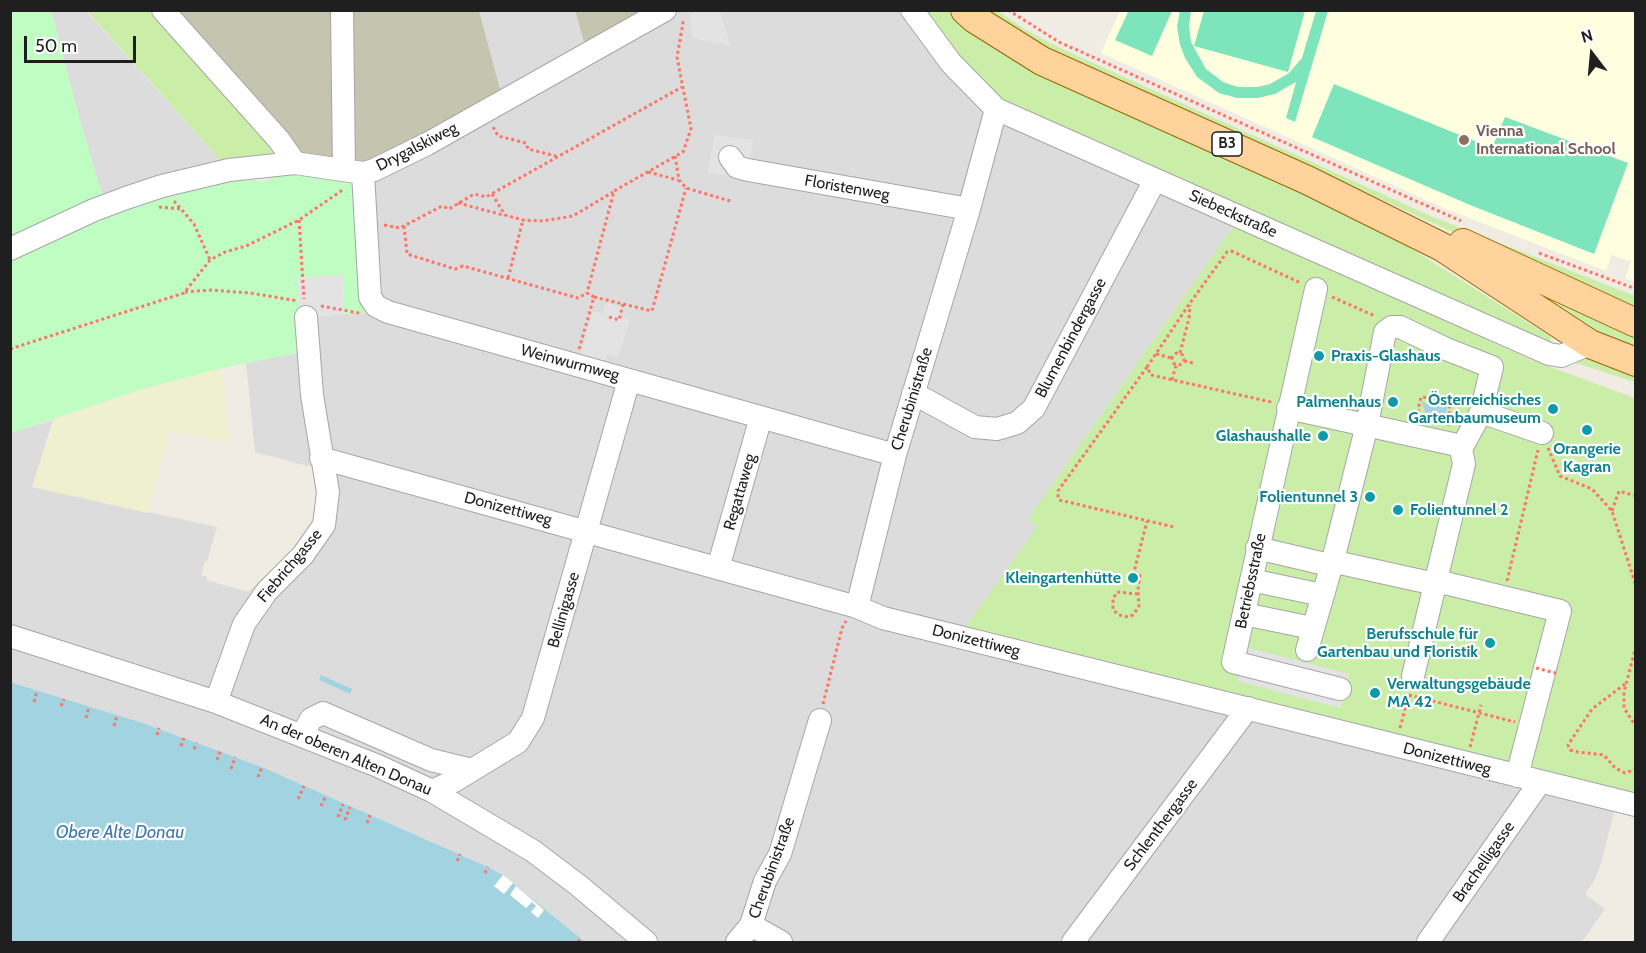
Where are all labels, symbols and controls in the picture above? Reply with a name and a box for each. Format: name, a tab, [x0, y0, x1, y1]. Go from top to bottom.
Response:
scale bar	[27, 24, 140, 62]
north arrow	[1562, 24, 1622, 84]
text: N	[1579, 26, 1595, 47]
text: 50 m	[35, 35, 77, 57]
street label: Drygalskiweg	[373, 118, 461, 176]
place label: Vienna International School	[1476, 121, 1616, 159]
road number: B3	[1212, 132, 1242, 156]
marker: Vienna International School	[1457, 133, 1471, 147]
street label: Floristenweg	[803, 171, 891, 205]
street label: Siebeckstraße	[1186, 186, 1280, 242]
street label: Blumenbindergasse	[1031, 275, 1111, 401]
street label: Weinwurmweg	[518, 341, 622, 385]
street label: Cherubinistraße	[887, 345, 937, 453]
place label: Praxis-Glashaus	[1331, 346, 1440, 366]
marker: Praxis-Glashaus	[1312, 349, 1326, 363]
place label: Österreichisches Gartenbaumuseum	[1408, 390, 1541, 428]
place label: Palmenhaus	[1296, 392, 1381, 412]
marker: Palmenhaus	[1386, 395, 1400, 409]
marker: Österreichisches Gartenbaumuseum	[1546, 402, 1560, 416]
marker: Orangerie Kagran	[1580, 423, 1594, 437]
place label: Glashaushalle	[1216, 426, 1311, 446]
marker: Glashaushalle	[1316, 429, 1330, 443]
place label: Orangerie Kagran	[1553, 439, 1621, 477]
street label: Regattaweg	[720, 451, 760, 533]
place label: Folientunnel 3	[1259, 487, 1358, 507]
street label: Donizettiweg	[462, 488, 554, 530]
marker: Folientunnel 3	[1363, 490, 1377, 504]
place label: Folientunnel 2	[1410, 500, 1508, 520]
marker: Folientunnel 2	[1391, 503, 1405, 517]
street label: Fiebrichgasse	[254, 525, 326, 607]
street label: Betriebsstraße	[1231, 531, 1271, 631]
place label: Kleingartenhütte	[1005, 568, 1121, 588]
street label: Bellinigasse	[544, 570, 584, 650]
marker: Kleingartenhütte	[1126, 571, 1140, 585]
street label: Donizettiweg	[930, 621, 1022, 661]
place label: Berufsschule für Gartenbau und Floristik	[1317, 624, 1478, 662]
marker: Berufsschule für Gartenbau und Floristik	[1483, 636, 1497, 650]
place label: Verwaltungsgebäude MA 42	[1387, 674, 1531, 712]
marker: Verwaltungsgebäude MA 42	[1368, 686, 1382, 700]
street label: An der oberen Alten Donau	[257, 710, 435, 800]
street label: Donizettiweg	[1401, 739, 1493, 779]
street label: Schlenthergasse	[1120, 775, 1202, 875]
street label: Cherubinistraße	[745, 815, 799, 921]
street label: Brachelligasse	[1449, 818, 1519, 906]
water label: Obere Alte Donau	[56, 822, 184, 844]

